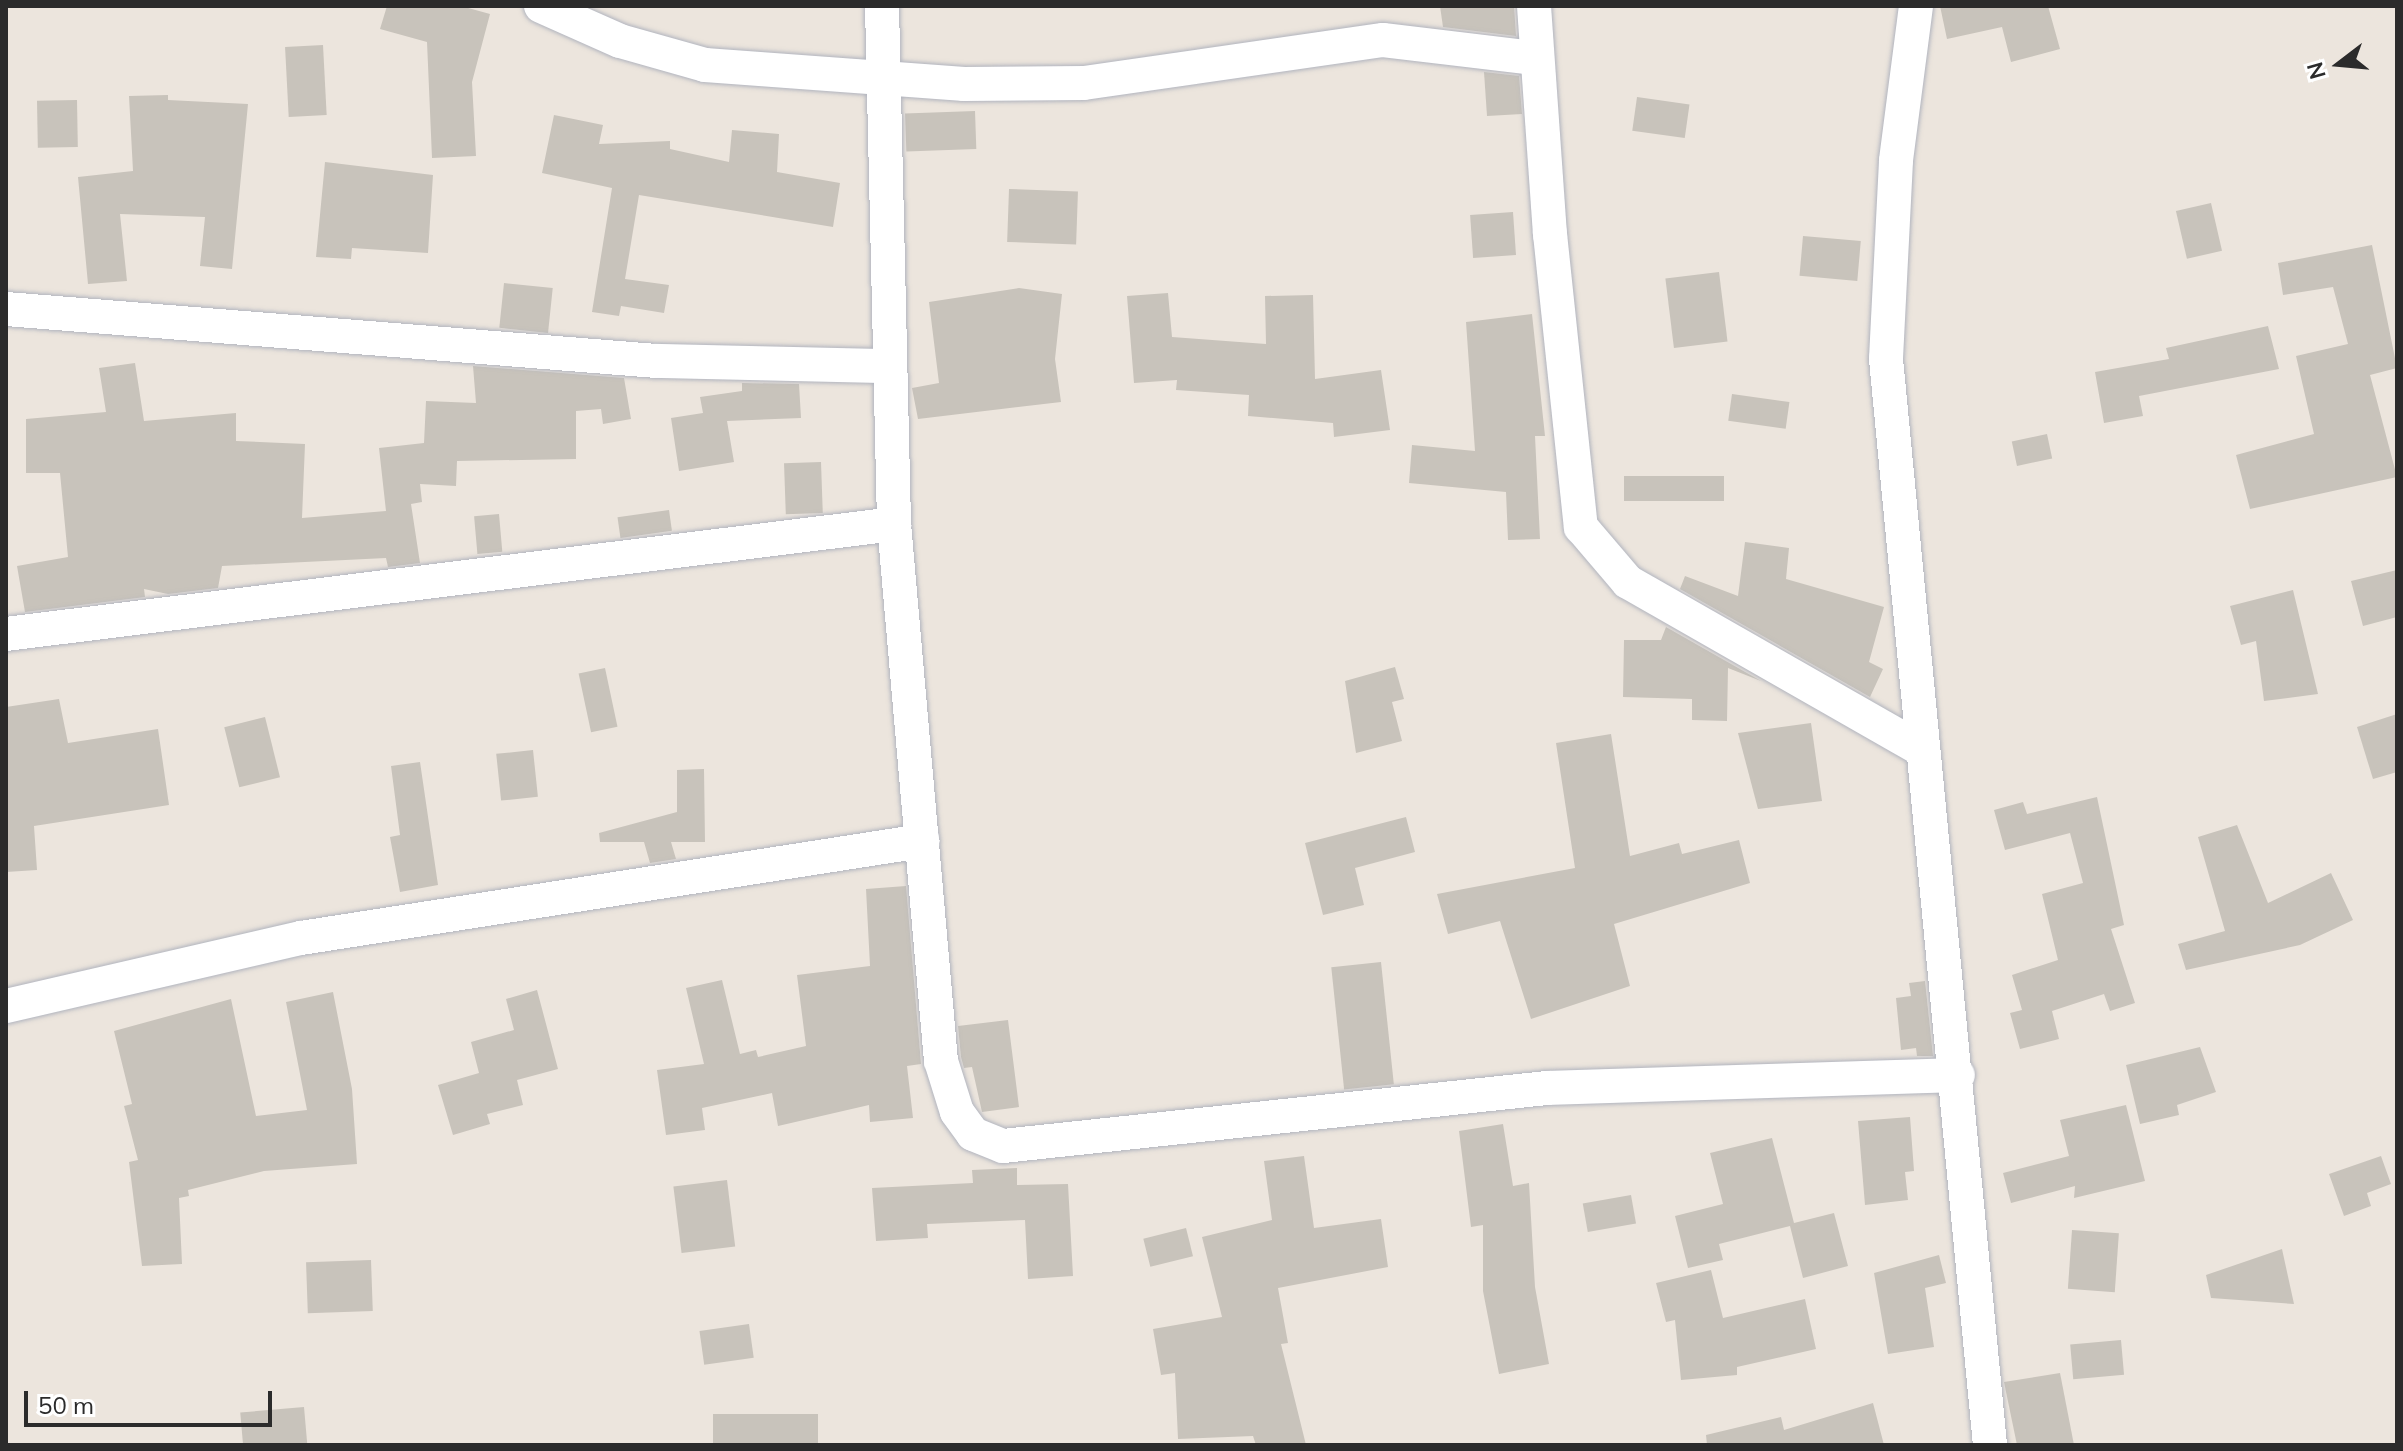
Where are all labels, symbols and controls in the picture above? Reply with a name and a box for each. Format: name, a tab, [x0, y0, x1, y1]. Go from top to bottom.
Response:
north arrow	[2299, 24, 2379, 104]
text: N	[2300, 59, 2332, 82]
scale bar	[28, 1375, 276, 1425]
text: 50 m	[38, 1390, 94, 1420]

